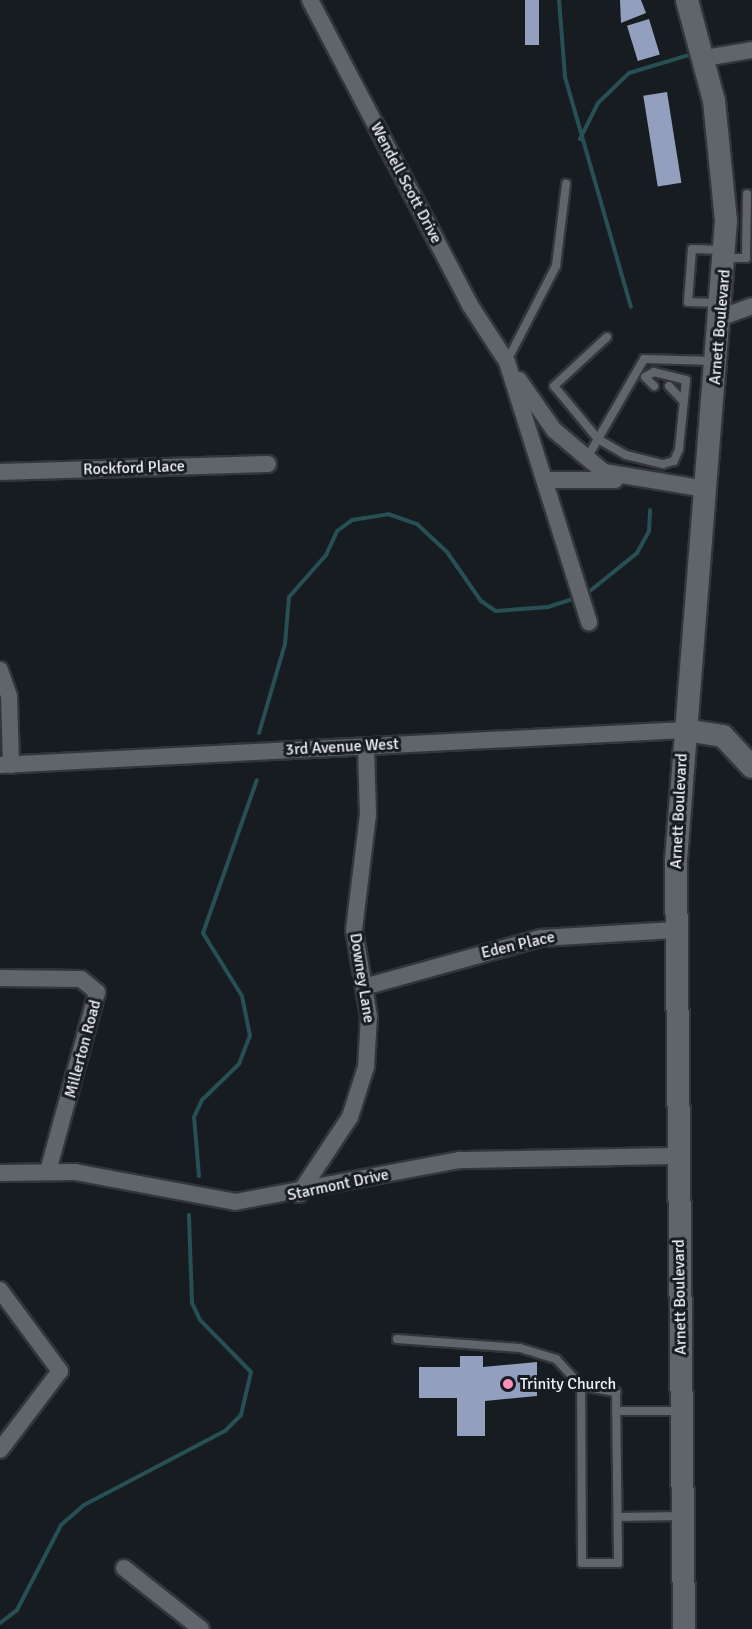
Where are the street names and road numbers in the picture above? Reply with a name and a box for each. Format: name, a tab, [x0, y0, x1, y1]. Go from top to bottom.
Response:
street label: Wendell Scott Drive	[366, 119, 446, 247]
street label: Arnett Boulevard	[705, 268, 735, 386]
street label: Rockford Place	[83, 457, 185, 479]
street label: 3rd Avenue West	[285, 734, 399, 760]
street label: Arnett Boulevard	[666, 753, 692, 869]
street label: Eden Place	[479, 927, 557, 963]
street label: Downey Lane	[345, 932, 379, 1024]
street label: Millerton Road	[61, 998, 105, 1100]
street label: Starmont Drive	[286, 1165, 390, 1205]
street label: Arnett Boulevard	[669, 1239, 691, 1355]

